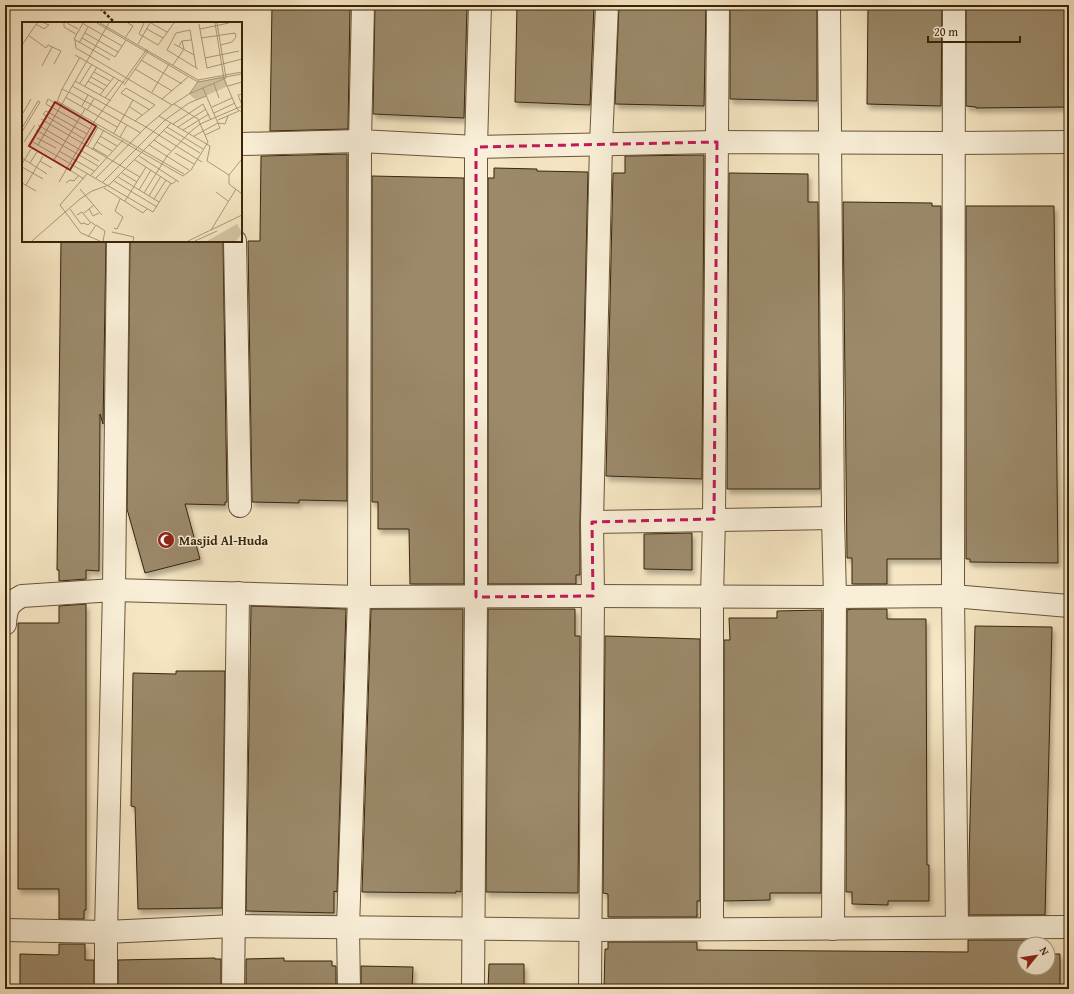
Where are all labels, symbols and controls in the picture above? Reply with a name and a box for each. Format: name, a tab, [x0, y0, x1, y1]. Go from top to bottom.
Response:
scale bar	[928, 18, 1020, 44]
inset map	[22, 22, 242, 242]
text: 20 m	[934, 23, 958, 40]
mosque icon: Masjid Al-Huda	[156, 530, 176, 550]
place label: Masjid Al-Huda	[179, 531, 269, 550]
north arrow	[1016, 936, 1056, 976]
text: N	[1036, 944, 1054, 959]

